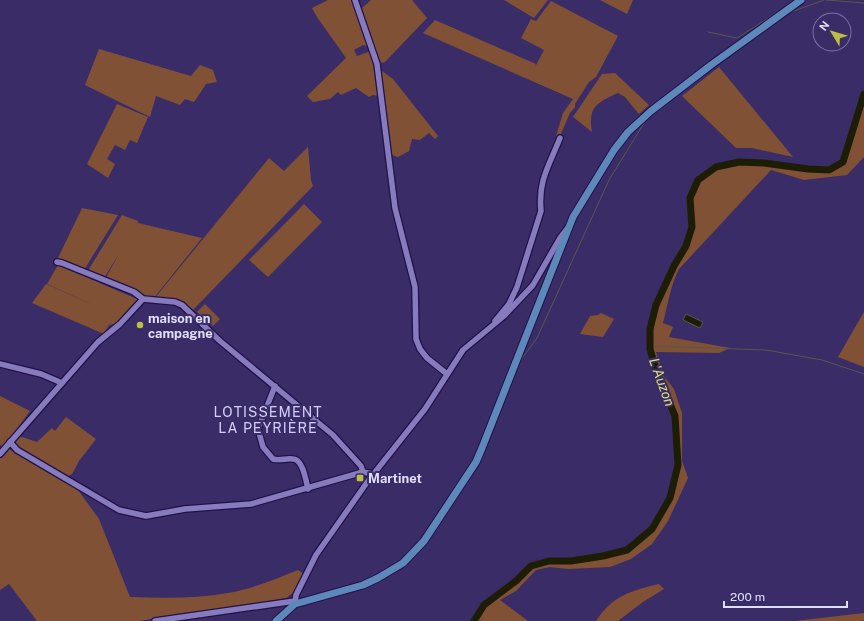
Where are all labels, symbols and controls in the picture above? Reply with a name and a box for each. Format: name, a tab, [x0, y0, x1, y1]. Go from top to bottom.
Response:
north arrow	[812, 12, 852, 52]
text: N	[817, 19, 831, 33]
place label: maison en campagne	[148, 311, 213, 341]
marker: maison en campagne	[135, 320, 145, 330]
water label: L'Auzon	[646, 356, 678, 409]
district label: LOTISSEMENT LA PEYRIÈRE	[213, 404, 323, 436]
place label: Martinet	[368, 471, 422, 486]
marker: Martinet	[355, 473, 365, 483]
scale bar	[724, 583, 847, 609]
text: 200 m	[730, 590, 765, 604]

